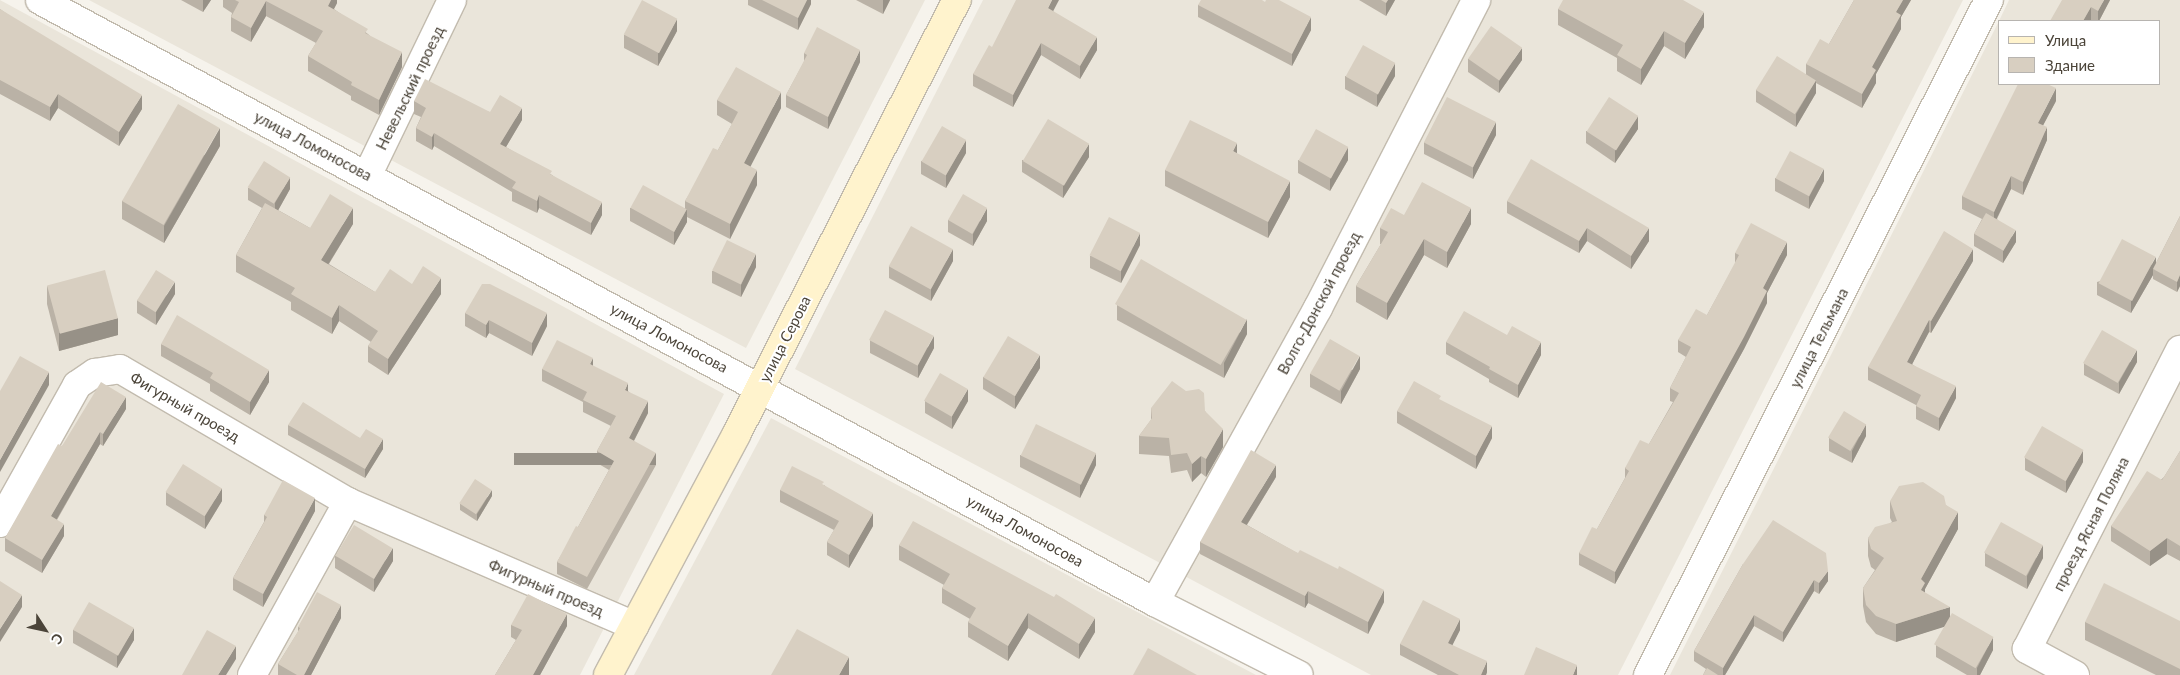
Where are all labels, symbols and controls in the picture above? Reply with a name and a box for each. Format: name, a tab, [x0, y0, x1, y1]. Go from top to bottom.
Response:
legend	[1998, 20, 2160, 85]
street label: Невельский проезд	[372, 23, 448, 153]
text: Улица	[2045, 31, 2086, 49]
text: Здание	[2045, 56, 2095, 74]
street label: улица Ломоносова	[251, 107, 375, 185]
street label: Волго-Донской проезд	[1274, 229, 1364, 377]
street label: улица Тельмана	[1786, 285, 1852, 391]
street label: улица Серова	[756, 293, 814, 385]
street label: улица Ломоносова	[607, 299, 731, 377]
street label: Фигурный проезд	[127, 368, 243, 446]
street label: проезд Ясная Поляна	[2049, 454, 2133, 594]
street label: улица Ломоносова	[964, 492, 1086, 570]
street label: Фигурный проезд	[486, 556, 606, 620]
north arrow	[20, 605, 70, 655]
text: С	[48, 630, 67, 648]

